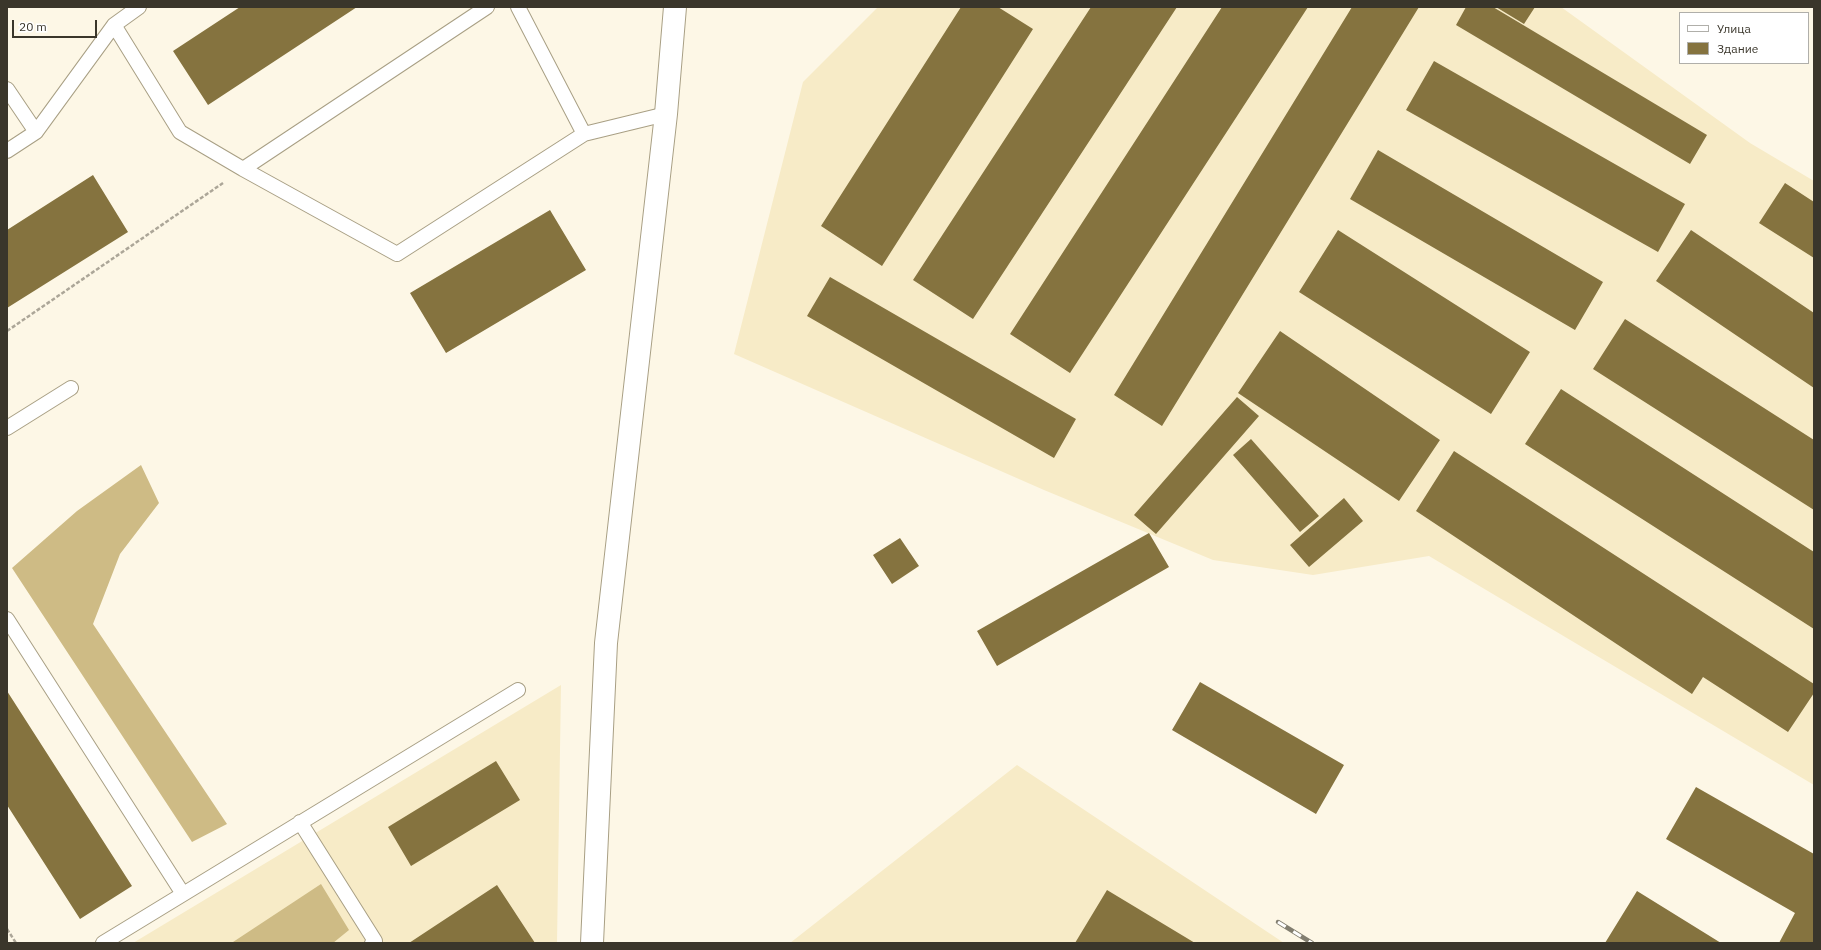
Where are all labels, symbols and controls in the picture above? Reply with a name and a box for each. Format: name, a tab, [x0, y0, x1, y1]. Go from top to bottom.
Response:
scale bar	[14, 12, 99, 38]
legend	[1679, 12, 1809, 64]
text: 20 m	[19, 19, 47, 34]
text: Улица	[1717, 21, 1751, 36]
text: Здание	[1717, 41, 1758, 56]

